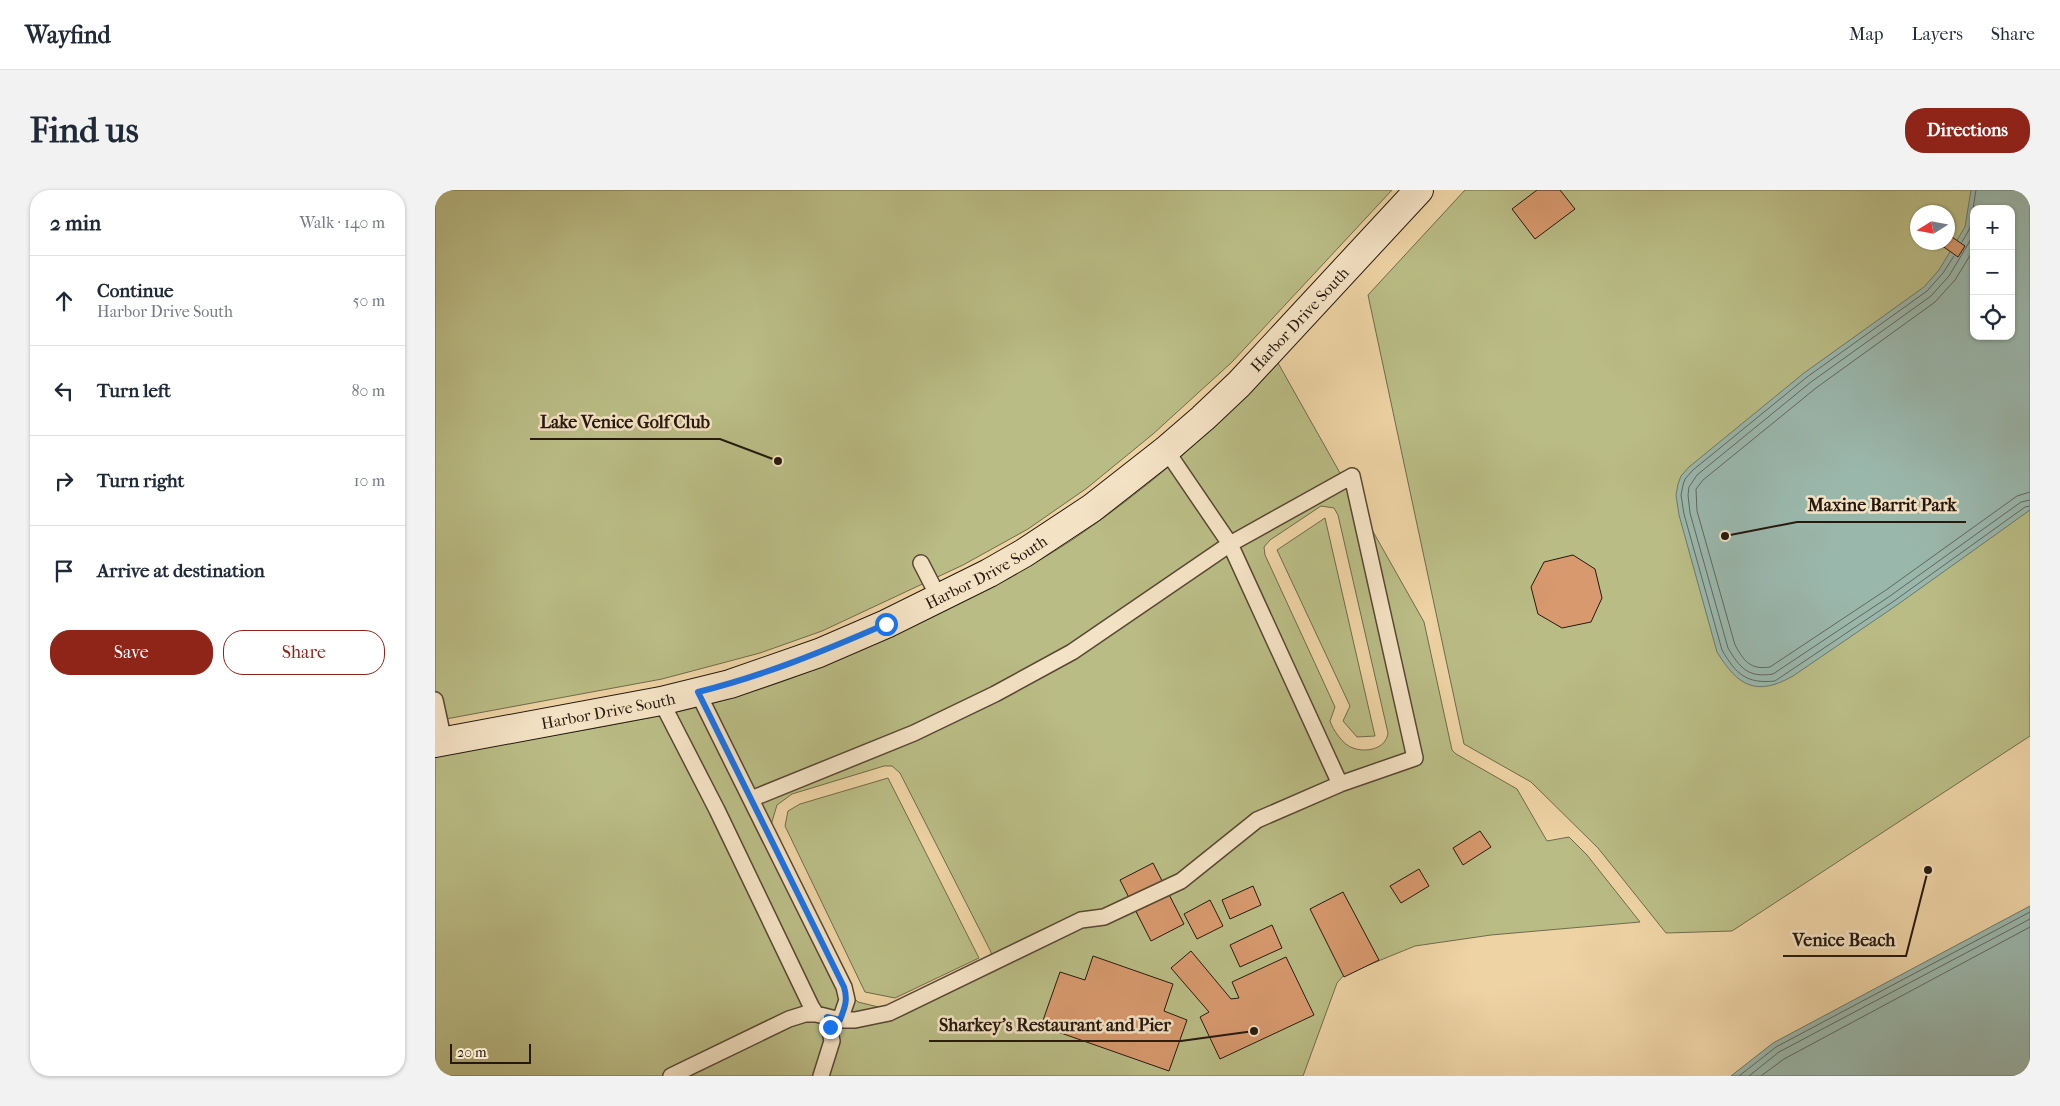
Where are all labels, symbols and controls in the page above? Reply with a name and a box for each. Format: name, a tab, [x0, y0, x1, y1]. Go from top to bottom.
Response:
text: Wayfind	[25, 21, 111, 49]
text: Map	[1849, 24, 1883, 45]
text: Layers	[1911, 24, 1963, 45]
text: Share	[1991, 24, 2035, 45]
button: Directions	[1905, 108, 2030, 153]
text: Find us	[30, 110, 139, 151]
north arrow	[1910, 205, 1955, 250]
map controls	[1970, 205, 2015, 340]
button: +	[1970, 205, 2015, 250]
text: 2 min	[50, 211, 101, 235]
text: Walk · 140 m	[300, 213, 385, 232]
button: −	[1970, 250, 2015, 295]
street label: Harbor Drive South	[1246, 263, 1352, 375]
text: Continue	[97, 280, 173, 302]
icon: ahead	[50, 287, 78, 315]
text: 50 m	[353, 291, 385, 310]
button: locate	[1970, 295, 2015, 340]
text: Harbor Drive South	[97, 302, 233, 321]
icon: left	[50, 377, 78, 405]
text: Turn left	[97, 380, 171, 402]
text: 80 m	[351, 381, 385, 400]
callout: Lake Venice Golf Club	[530, 406, 720, 439]
text: Lake Venice Golf Club	[540, 412, 711, 433]
icon: right	[50, 467, 78, 495]
text: Turn right	[97, 470, 184, 492]
text: 10 m	[354, 471, 385, 490]
callout: Maxine Barrit Park	[1797, 489, 1966, 522]
text: Maxine Barrit Park	[1806, 495, 1957, 516]
street label: Harbor Drive South	[922, 531, 1051, 613]
icon: arrive	[50, 557, 78, 585]
text: Arrive at destination	[97, 560, 265, 582]
route start	[875, 613, 898, 636]
button: Save	[50, 630, 213, 675]
button: Share	[223, 630, 385, 675]
street label: Harbor Drive South	[539, 688, 677, 733]
callout: Venice Beach	[1783, 923, 1906, 956]
text: Venice Beach	[1792, 930, 1896, 951]
callout: Sharkey's Restaurant and Pier	[929, 1008, 1181, 1041]
text: Sharkey's Restaurant and Pier	[939, 1015, 1171, 1036]
route end	[819, 1016, 842, 1039]
scale bar	[450, 1041, 531, 1064]
text: 20 m	[457, 1044, 487, 1061]

